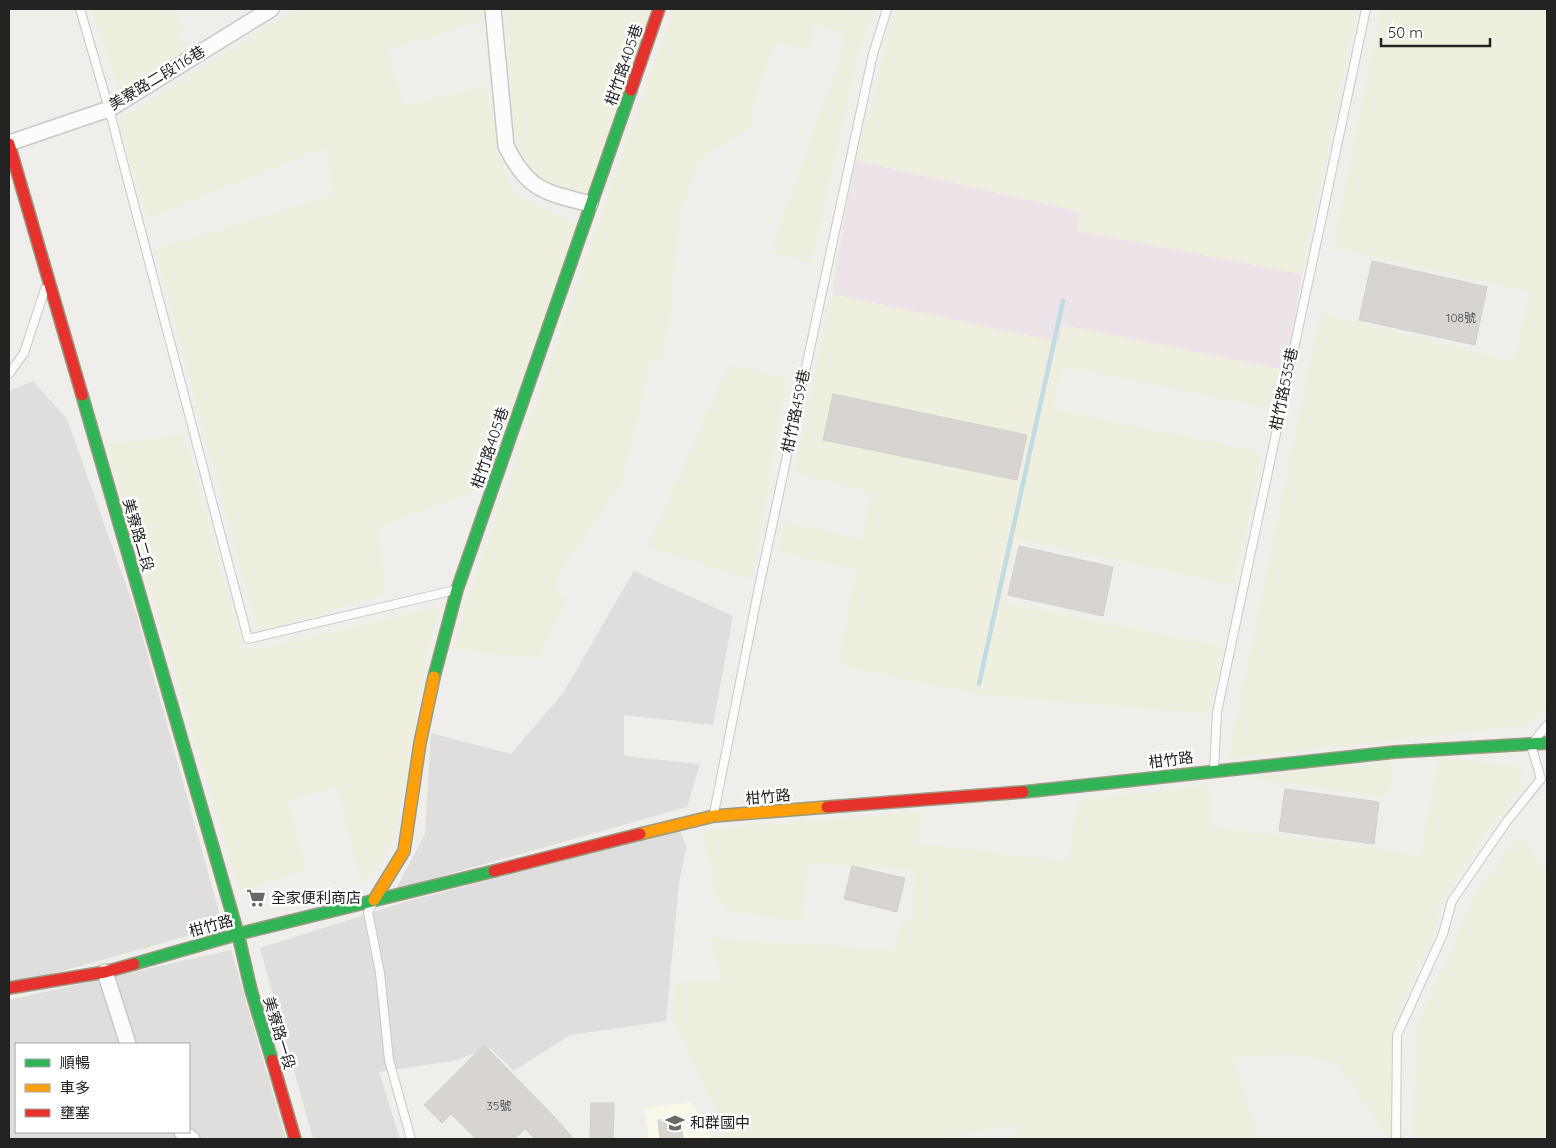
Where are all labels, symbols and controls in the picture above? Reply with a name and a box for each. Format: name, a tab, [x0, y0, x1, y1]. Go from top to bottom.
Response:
scale bar	[1381, 15, 1490, 47]
street label: 柑竹路405巷	[601, 22, 646, 108]
text: 50 m	[1388, 23, 1423, 42]
street label: 美寮路二段116巷	[105, 41, 208, 114]
house number: 108號	[1446, 310, 1476, 325]
street label: 柑竹路535巷	[1265, 346, 1302, 432]
street label: 柑竹路459巷	[777, 368, 814, 454]
street label: 柑竹路405巷	[467, 405, 512, 491]
street label: 美寮路二段	[119, 496, 158, 574]
street label: 柑竹路	[1147, 747, 1194, 772]
street label: 柑竹路	[745, 785, 791, 808]
supermarket icon: 全家便利商店	[245, 887, 267, 909]
place label: 全家便利商店	[271, 888, 361, 907]
street label: 柑竹路	[187, 911, 235, 941]
street label: 美寮路一段	[259, 994, 300, 1072]
legend	[15, 1043, 190, 1133]
text: 順暢	[60, 1053, 90, 1072]
text: 車多	[60, 1078, 90, 1097]
house number: 35號	[487, 1098, 511, 1113]
text: 壅塞	[60, 1103, 90, 1122]
school or university icon: 和群國中	[664, 1112, 686, 1134]
place label: 和群國中	[690, 1113, 750, 1132]

